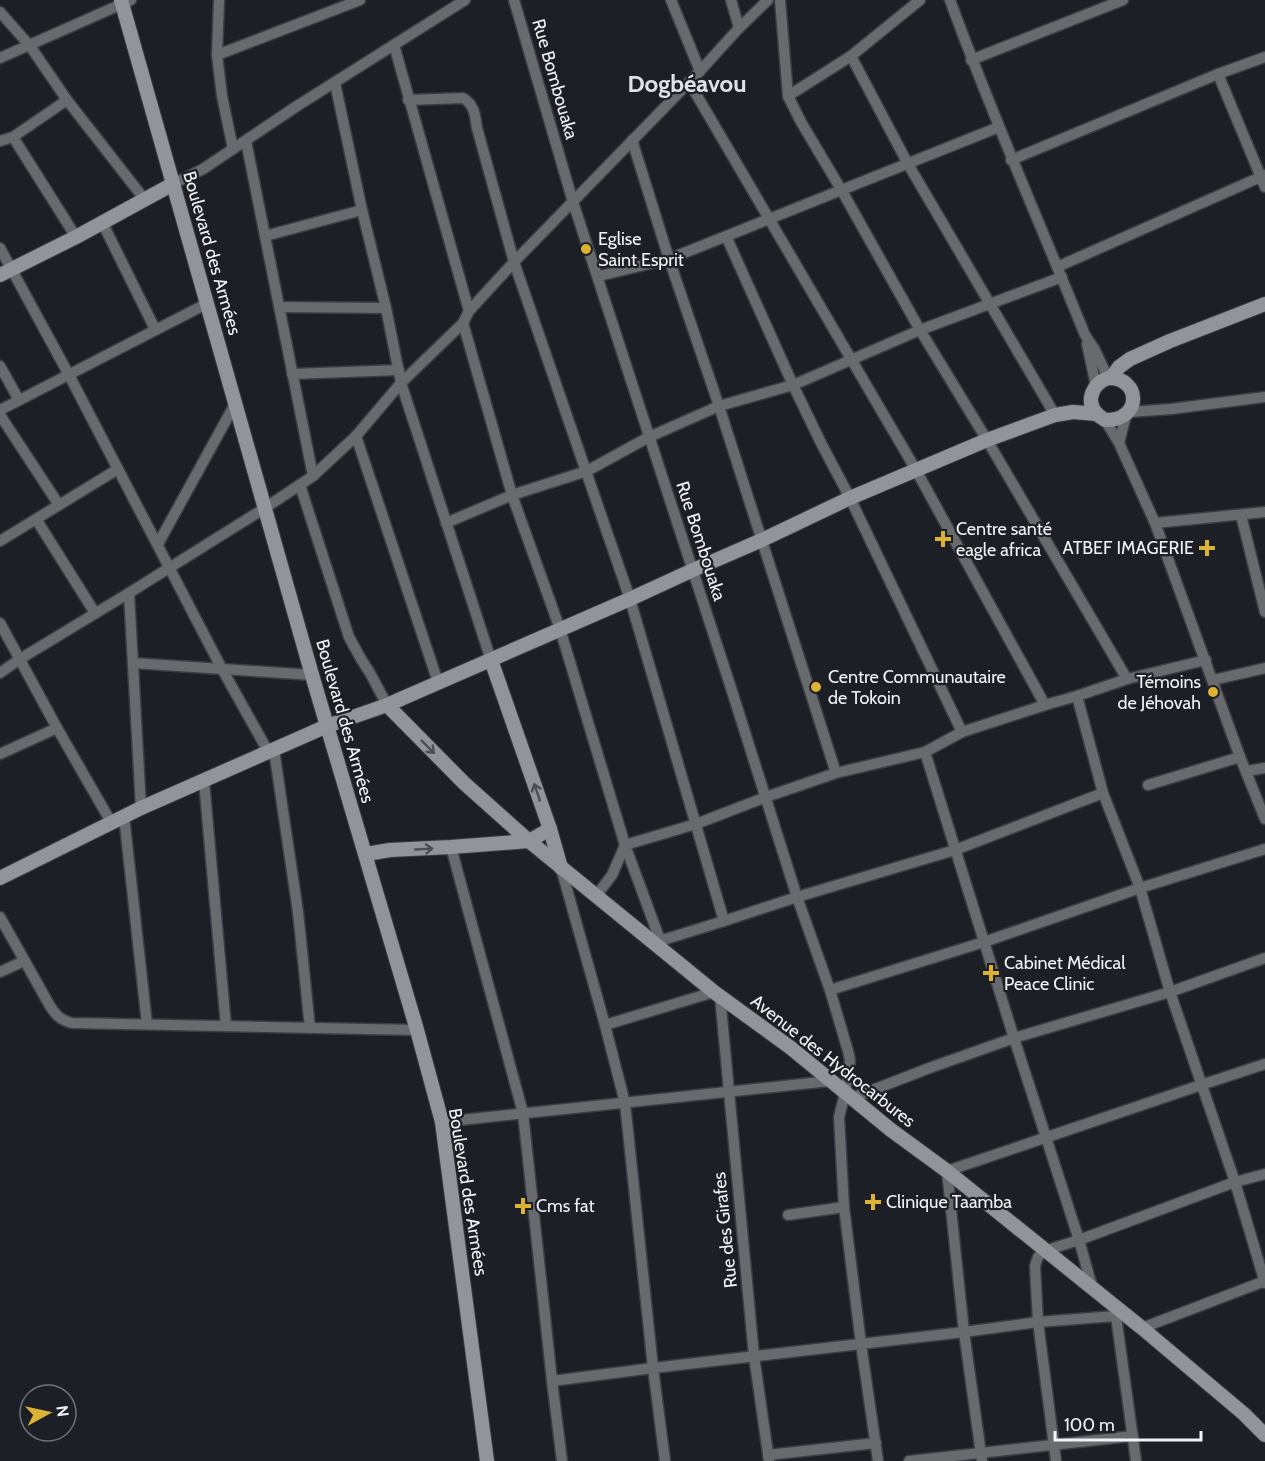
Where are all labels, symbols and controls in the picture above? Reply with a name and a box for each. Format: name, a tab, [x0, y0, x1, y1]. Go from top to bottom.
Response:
street label: Rue Bombouaka	[527, 16, 583, 142]
district label: Dogbéavou	[627, 69, 747, 98]
street label: Boulevard des Armées	[178, 169, 246, 337]
place label: Eglise Saint Esprit	[598, 228, 684, 271]
marker: Eglise Saint Esprit	[579, 242, 593, 256]
street label: Rue Bombouaka	[671, 478, 731, 604]
place label: Centre santé eagle africa	[956, 518, 1052, 561]
marker: Centre santé eagle africa	[934, 530, 952, 548]
place label: ATBEF IMAGERIE	[1063, 537, 1194, 559]
marker: ATBEF IMAGERIE	[1198, 539, 1216, 557]
street label: Boulevard des Armées	[311, 637, 379, 805]
place label: Centre Communautaire de Tokoin	[828, 666, 1006, 709]
place label: Témoins de Jéhovah	[1118, 671, 1201, 714]
marker: Centre Communautaire de Tokoin	[809, 680, 823, 694]
marker: Témoins de Jéhovah	[1206, 685, 1220, 699]
one-way arrow	[420, 740, 435, 755]
one-way arrow	[531, 783, 542, 802]
one-way arrow	[413, 843, 433, 854]
place label: Cabinet Médical Peace Clinic	[1004, 952, 1126, 995]
marker: Cabinet Médical Peace Clinic	[982, 964, 1000, 982]
street label: Avenue des Hydrocarbures	[746, 990, 920, 1132]
street label: Boulevard des Armées	[444, 1107, 492, 1277]
street label: Rue des Girafes	[708, 1171, 742, 1289]
place label: Clinique Taamba	[886, 1191, 1012, 1213]
marker: Clinique Taamba	[864, 1193, 882, 1211]
place label: Cms fat	[536, 1195, 595, 1217]
marker: Cms fat	[514, 1197, 532, 1215]
north arrow	[18, 1383, 78, 1443]
text: N	[52, 1404, 73, 1418]
scale bar	[1055, 1404, 1200, 1442]
text: 100 m	[1064, 1414, 1115, 1436]

